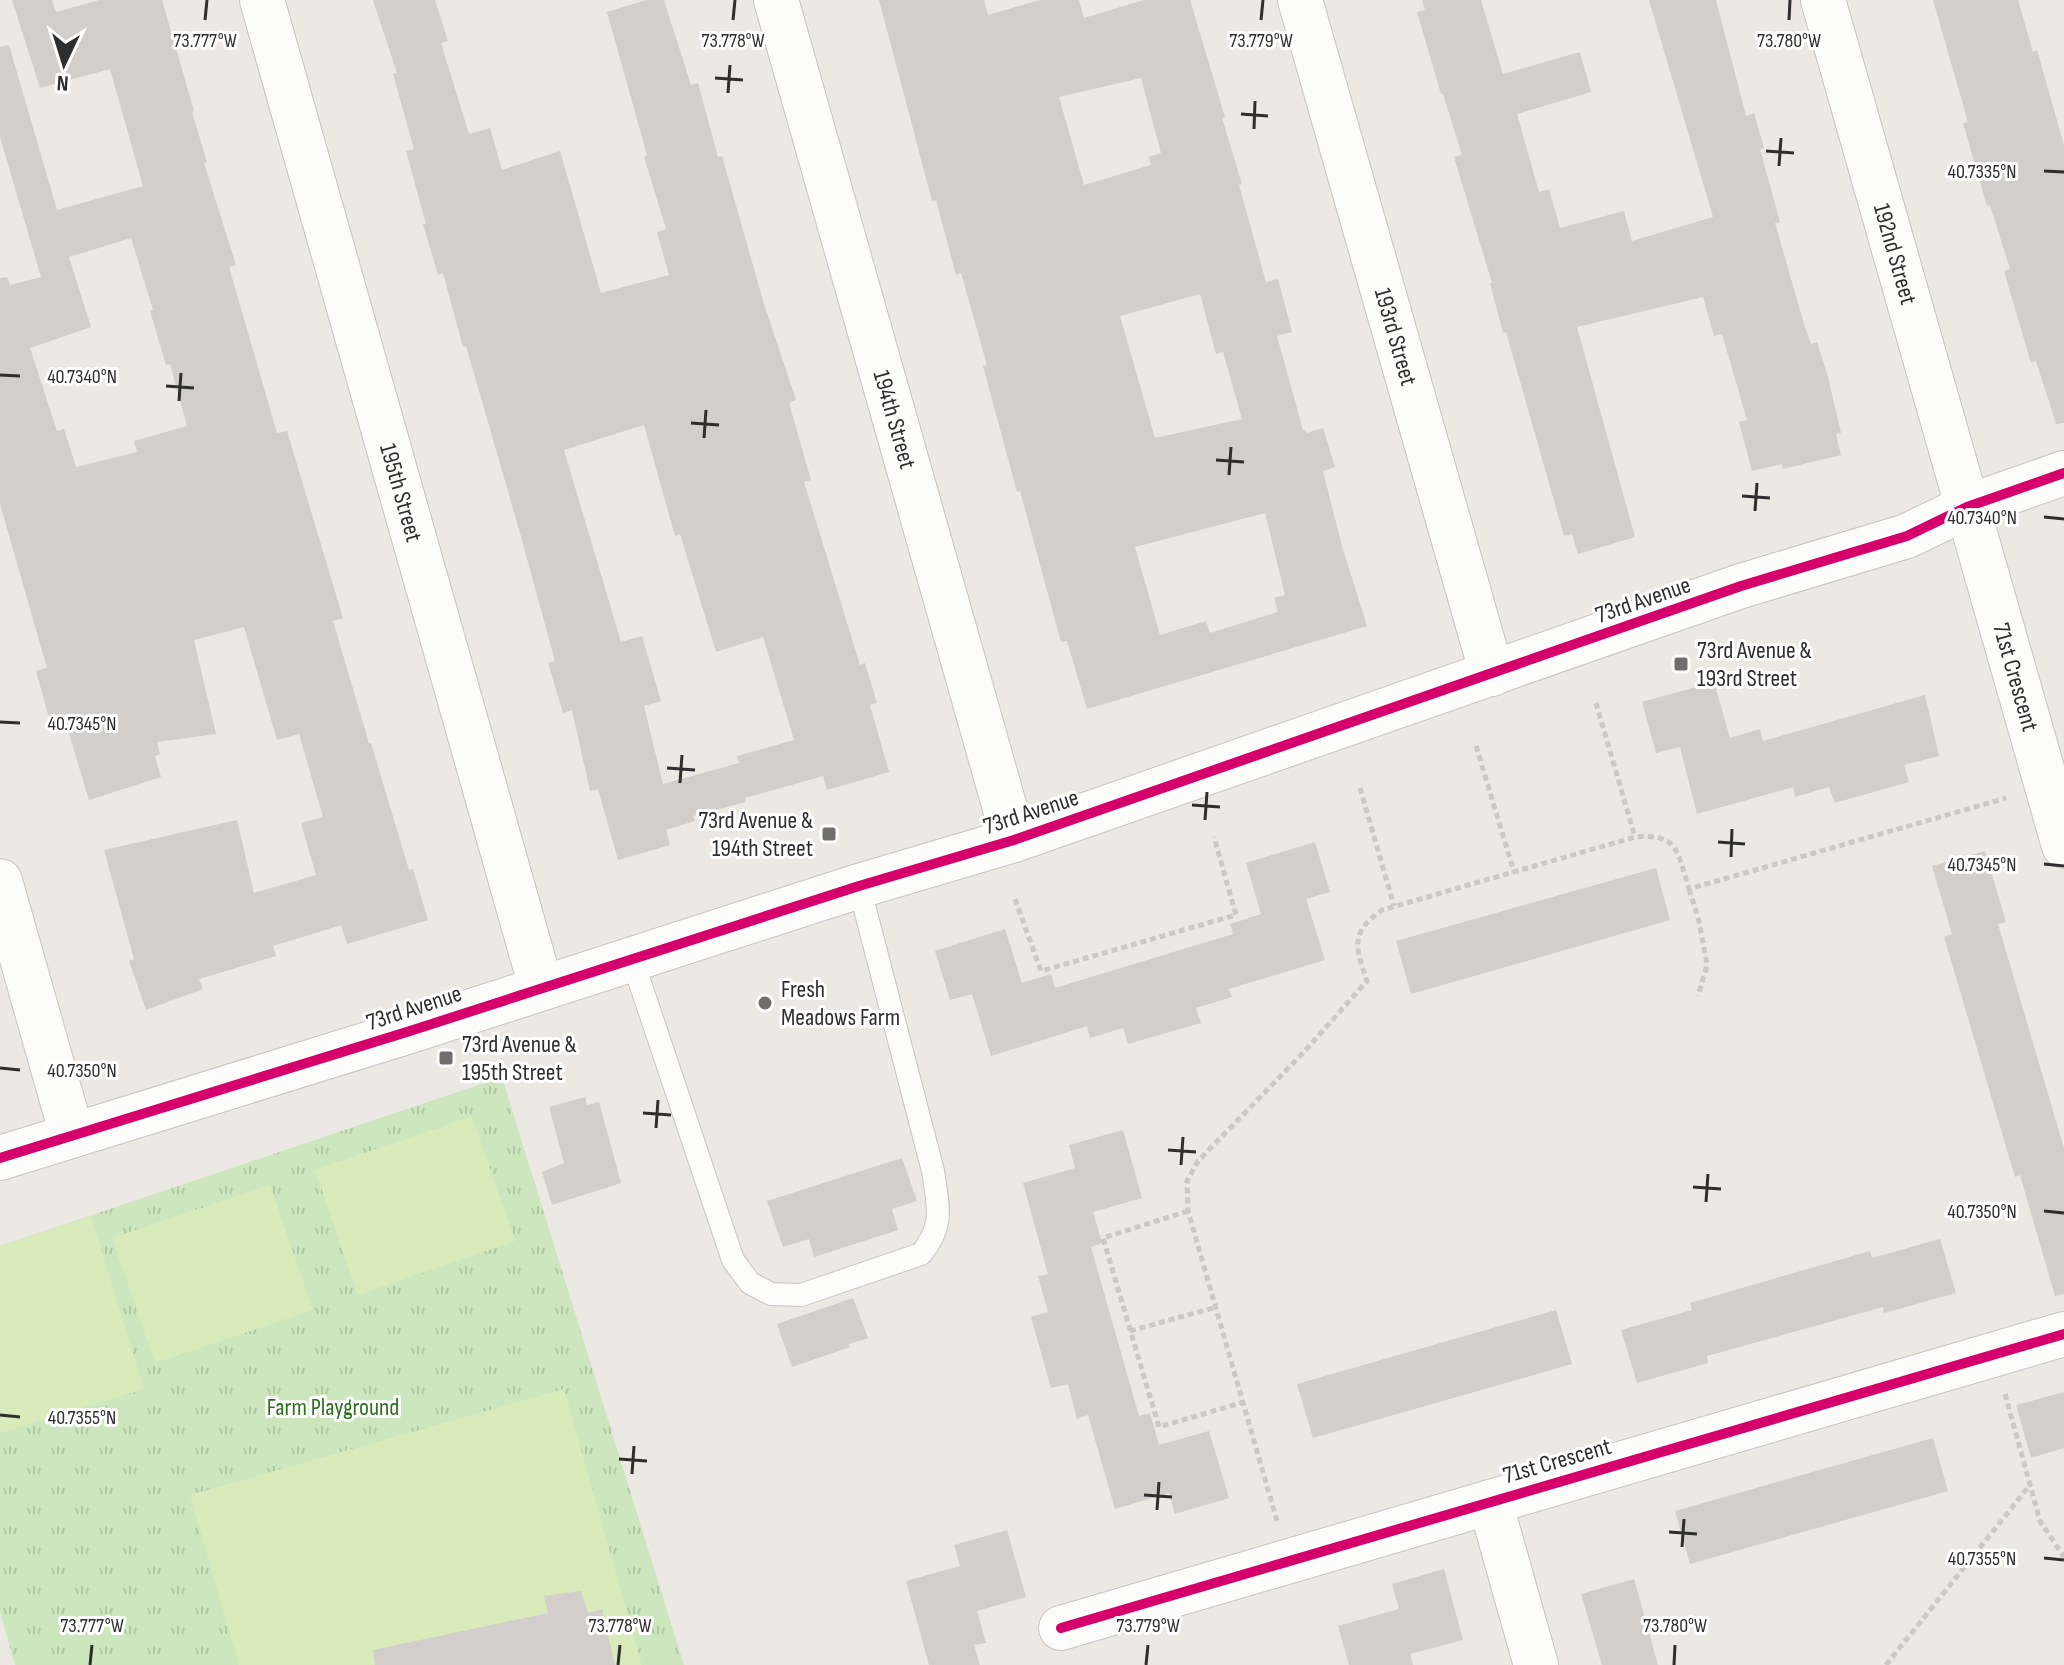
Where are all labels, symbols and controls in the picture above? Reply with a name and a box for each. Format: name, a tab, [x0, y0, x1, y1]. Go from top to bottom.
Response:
north arrow	[24, 24, 104, 104]
text: 73.777°W	[173, 29, 237, 53]
text: 73.778°W	[702, 29, 764, 53]
text: 73.779°W	[1229, 29, 1293, 53]
text: 73.780°W	[1757, 29, 1821, 53]
text: N	[56, 69, 70, 96]
text: 40.7335°N	[1948, 160, 2016, 184]
street label: 192nd Street	[1867, 200, 1923, 308]
street label: 193rd Street	[1368, 284, 1424, 389]
text: 40.7340°N	[47, 365, 117, 389]
street label: 194th Street	[867, 367, 923, 472]
street label: 195th Street	[374, 440, 429, 545]
text: 40.7340°N	[1947, 506, 2017, 530]
street label: 73rd Avenue	[1592, 570, 1694, 630]
street label: 71st Crescent	[1987, 620, 2045, 735]
place label: 73rd Avenue & 193rd Street	[1697, 636, 1812, 693]
marker: 73rd Avenue & 193rd Street	[1672, 655, 1690, 673]
text: 40.7345°N	[48, 712, 116, 736]
street label: 73rd Avenue	[980, 783, 1082, 841]
place label: 73rd Avenue & 194th Street	[698, 806, 813, 863]
marker: 73rd Avenue & 194th Street	[820, 825, 838, 843]
text: 40.7345°N	[1948, 853, 2016, 877]
place label: Fresh Meadows Farm	[781, 975, 900, 1032]
street label: 73rd Avenue	[363, 979, 465, 1037]
marker: Fresh Meadows Farm	[756, 994, 774, 1012]
place label: 73rd Avenue & 195th Street	[462, 1030, 577, 1087]
marker: 73rd Avenue & 195th Street	[437, 1049, 455, 1067]
text: 40.7350°N	[47, 1059, 117, 1083]
text: 40.7350°N	[1947, 1200, 2017, 1224]
park label: Farm Playground	[267, 1393, 399, 1422]
text: 40.7355°N	[48, 1406, 116, 1430]
street label: 71st Crescent	[1500, 1432, 1614, 1490]
text: 40.7355°N	[1948, 1547, 2016, 1571]
text: 73.777°W	[60, 1614, 124, 1638]
text: 73.778°W	[589, 1614, 651, 1638]
text: 73.779°W	[1116, 1614, 1180, 1638]
text: 73.780°W	[1643, 1614, 1707, 1638]

